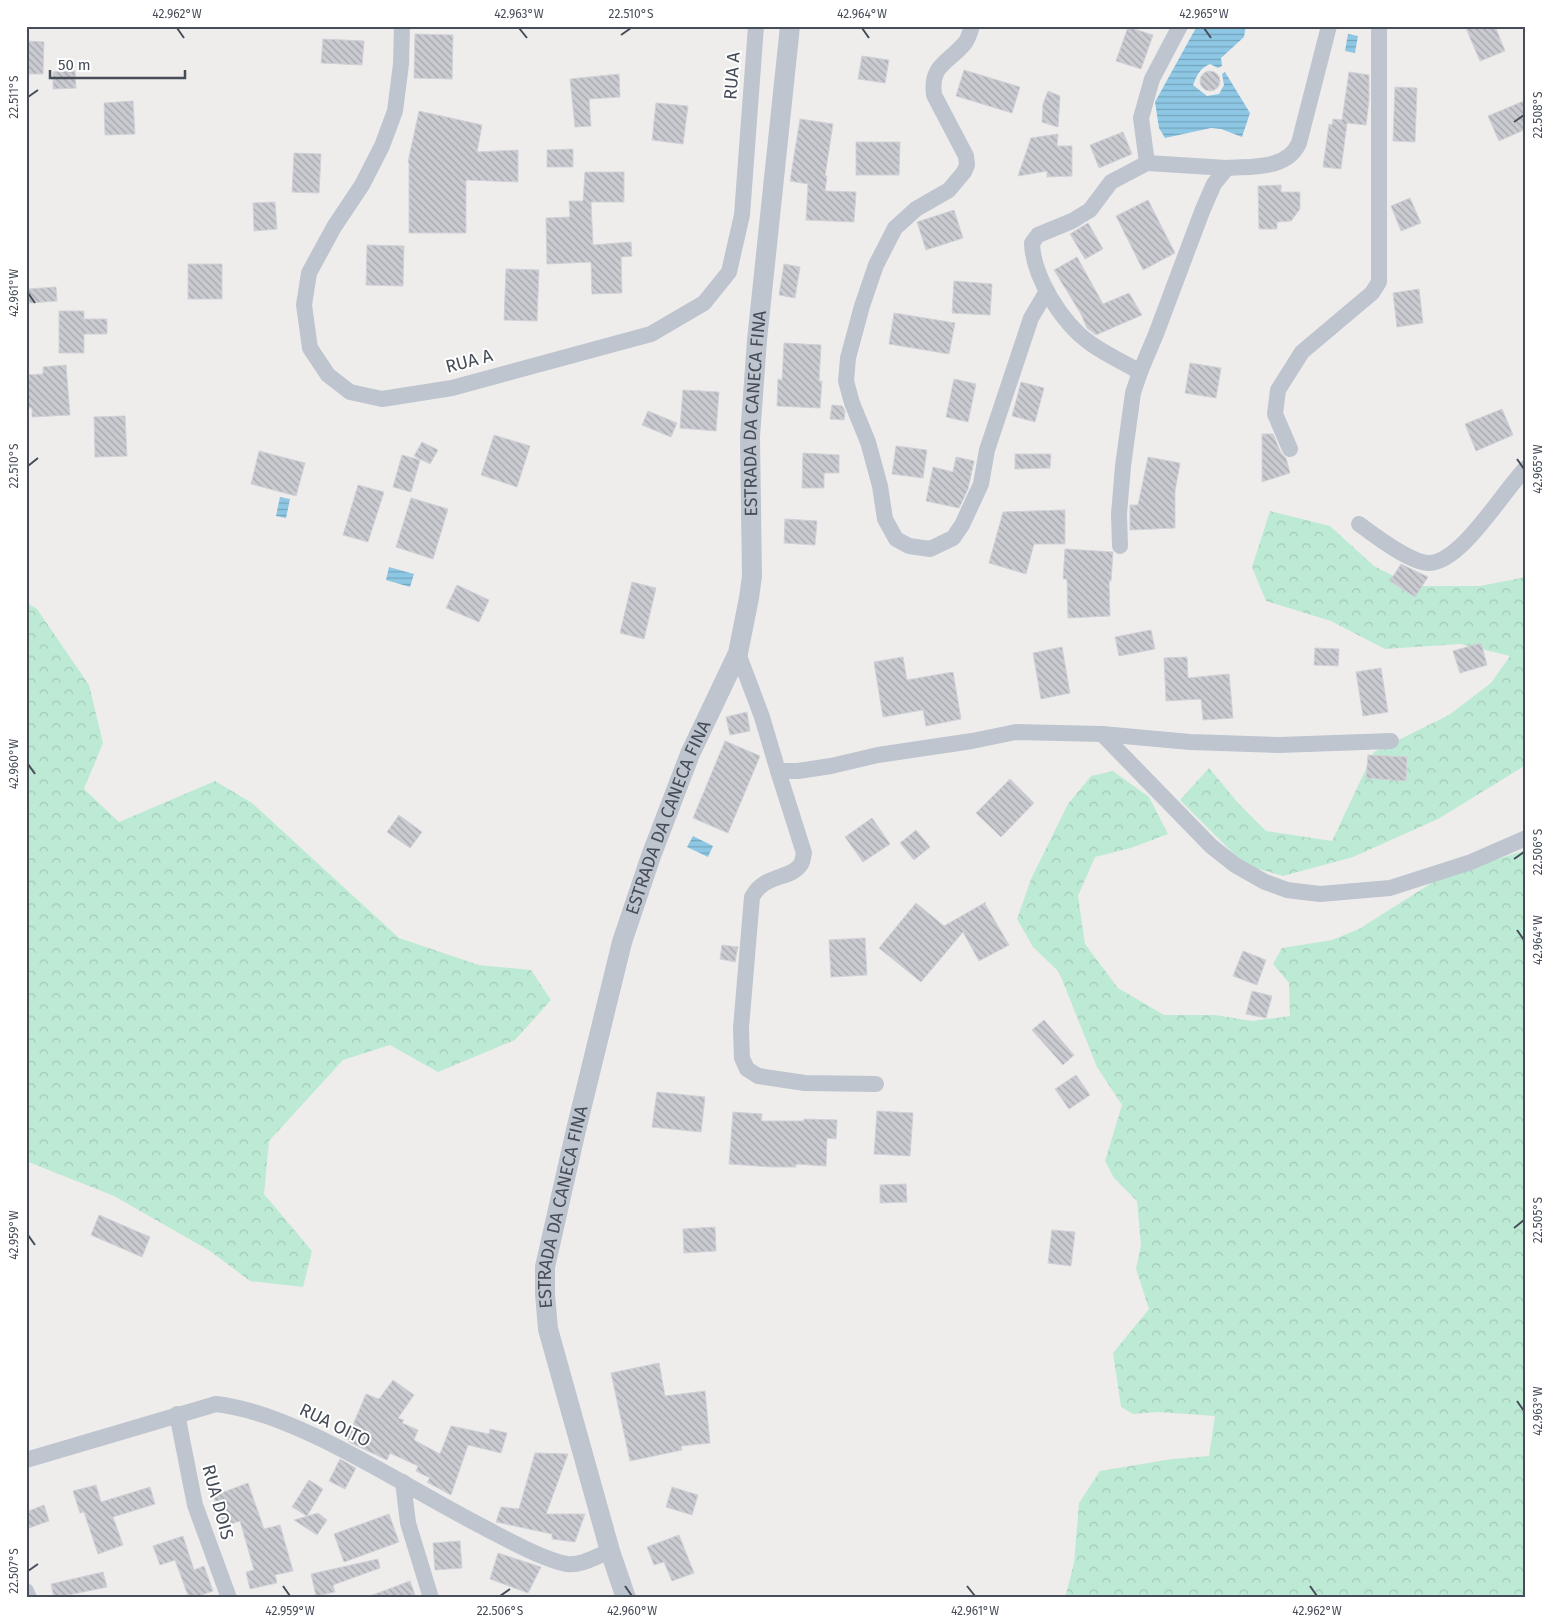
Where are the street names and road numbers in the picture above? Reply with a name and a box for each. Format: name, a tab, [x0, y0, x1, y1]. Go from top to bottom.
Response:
street label: RUA A	[719, 51, 745, 101]
street label: ESTRADA DA CANECA FINA	[739, 309, 771, 517]
street label: RUA A	[443, 344, 496, 378]
street label: ESTRADA DA CANECA FINA	[621, 716, 716, 918]
street label: ESTRADA DA CANECA FINA	[534, 1103, 593, 1309]
street label: RUA OITO	[296, 1398, 374, 1452]
street label: RUA DOIS	[197, 1462, 239, 1542]

